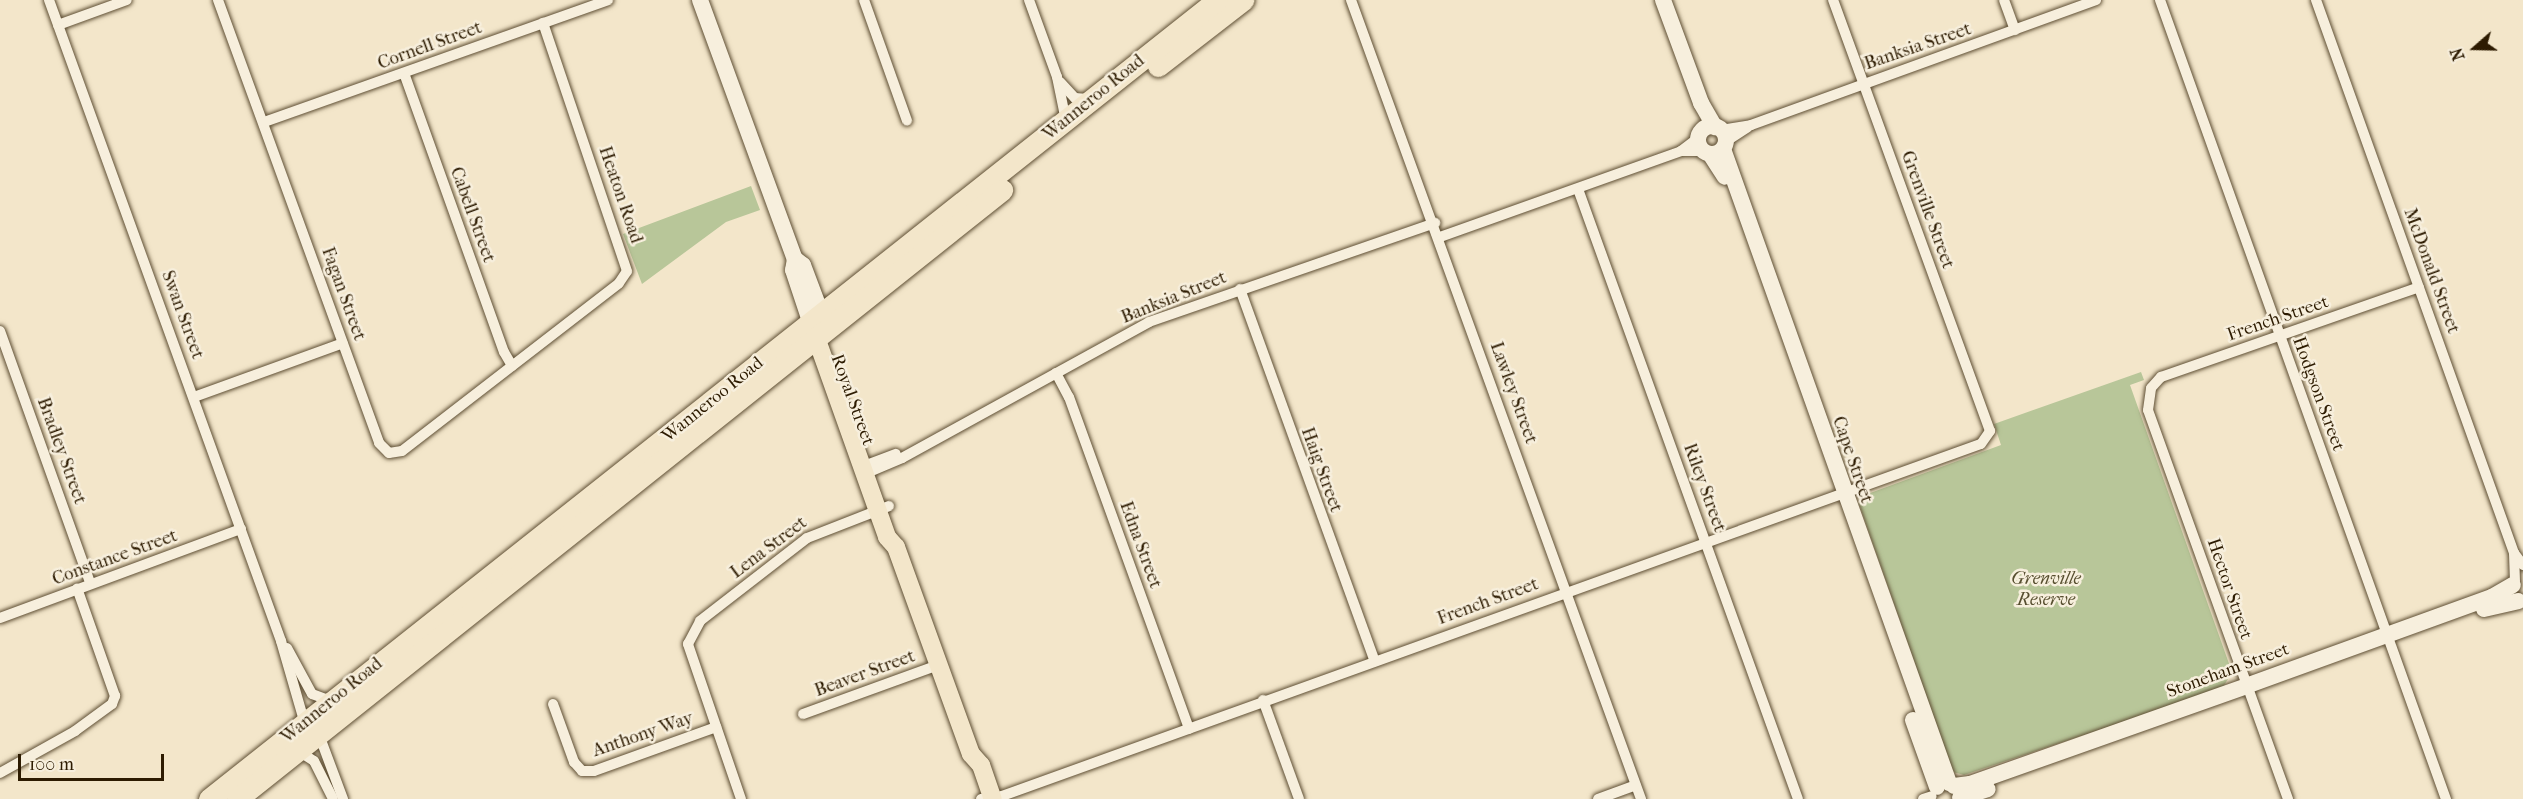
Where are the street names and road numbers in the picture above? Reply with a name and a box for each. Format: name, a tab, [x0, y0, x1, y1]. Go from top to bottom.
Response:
street label: Cornell Street	[375, 17, 485, 75]
street label: Banksia Street	[1862, 19, 1974, 75]
street label: Wanneroo Road	[1039, 51, 1149, 145]
street label: Heaton Road	[593, 144, 647, 246]
street label: Grenville Street	[1896, 148, 1958, 272]
street label: Cabell Street	[445, 164, 499, 266]
street label: McDonald Street	[2398, 205, 2464, 337]
street label: Fagan Street	[316, 244, 370, 344]
street label: Banksia Street	[1118, 267, 1230, 329]
street label: Swan Street	[156, 268, 208, 362]
street label: French Street	[2224, 292, 2332, 346]
street label: Hodgson Street	[2287, 334, 2349, 454]
street label: Lawley Street	[1485, 339, 1541, 447]
street label: Royal Street	[826, 351, 878, 449]
street label: Wanneroo Road	[658, 353, 768, 447]
street label: Bradley Street	[32, 395, 90, 507]
street label: Cape Street	[1827, 414, 1877, 506]
street label: Haig Street	[1296, 425, 1346, 515]
street label: Riley Street	[1678, 441, 1730, 535]
street label: Edna Street	[1114, 499, 1166, 591]
street label: Lena Street	[727, 512, 811, 584]
street label: Constance Street	[50, 525, 180, 591]
street label: Hector Street	[2202, 536, 2256, 642]
street label: French Street	[1435, 574, 1541, 630]
street label: Stoneham Street	[2164, 639, 2292, 703]
street label: Beaver Street	[812, 646, 918, 702]
street label: Wanneroo Road	[277, 654, 387, 748]
street label: Anthony Way	[590, 708, 696, 762]

